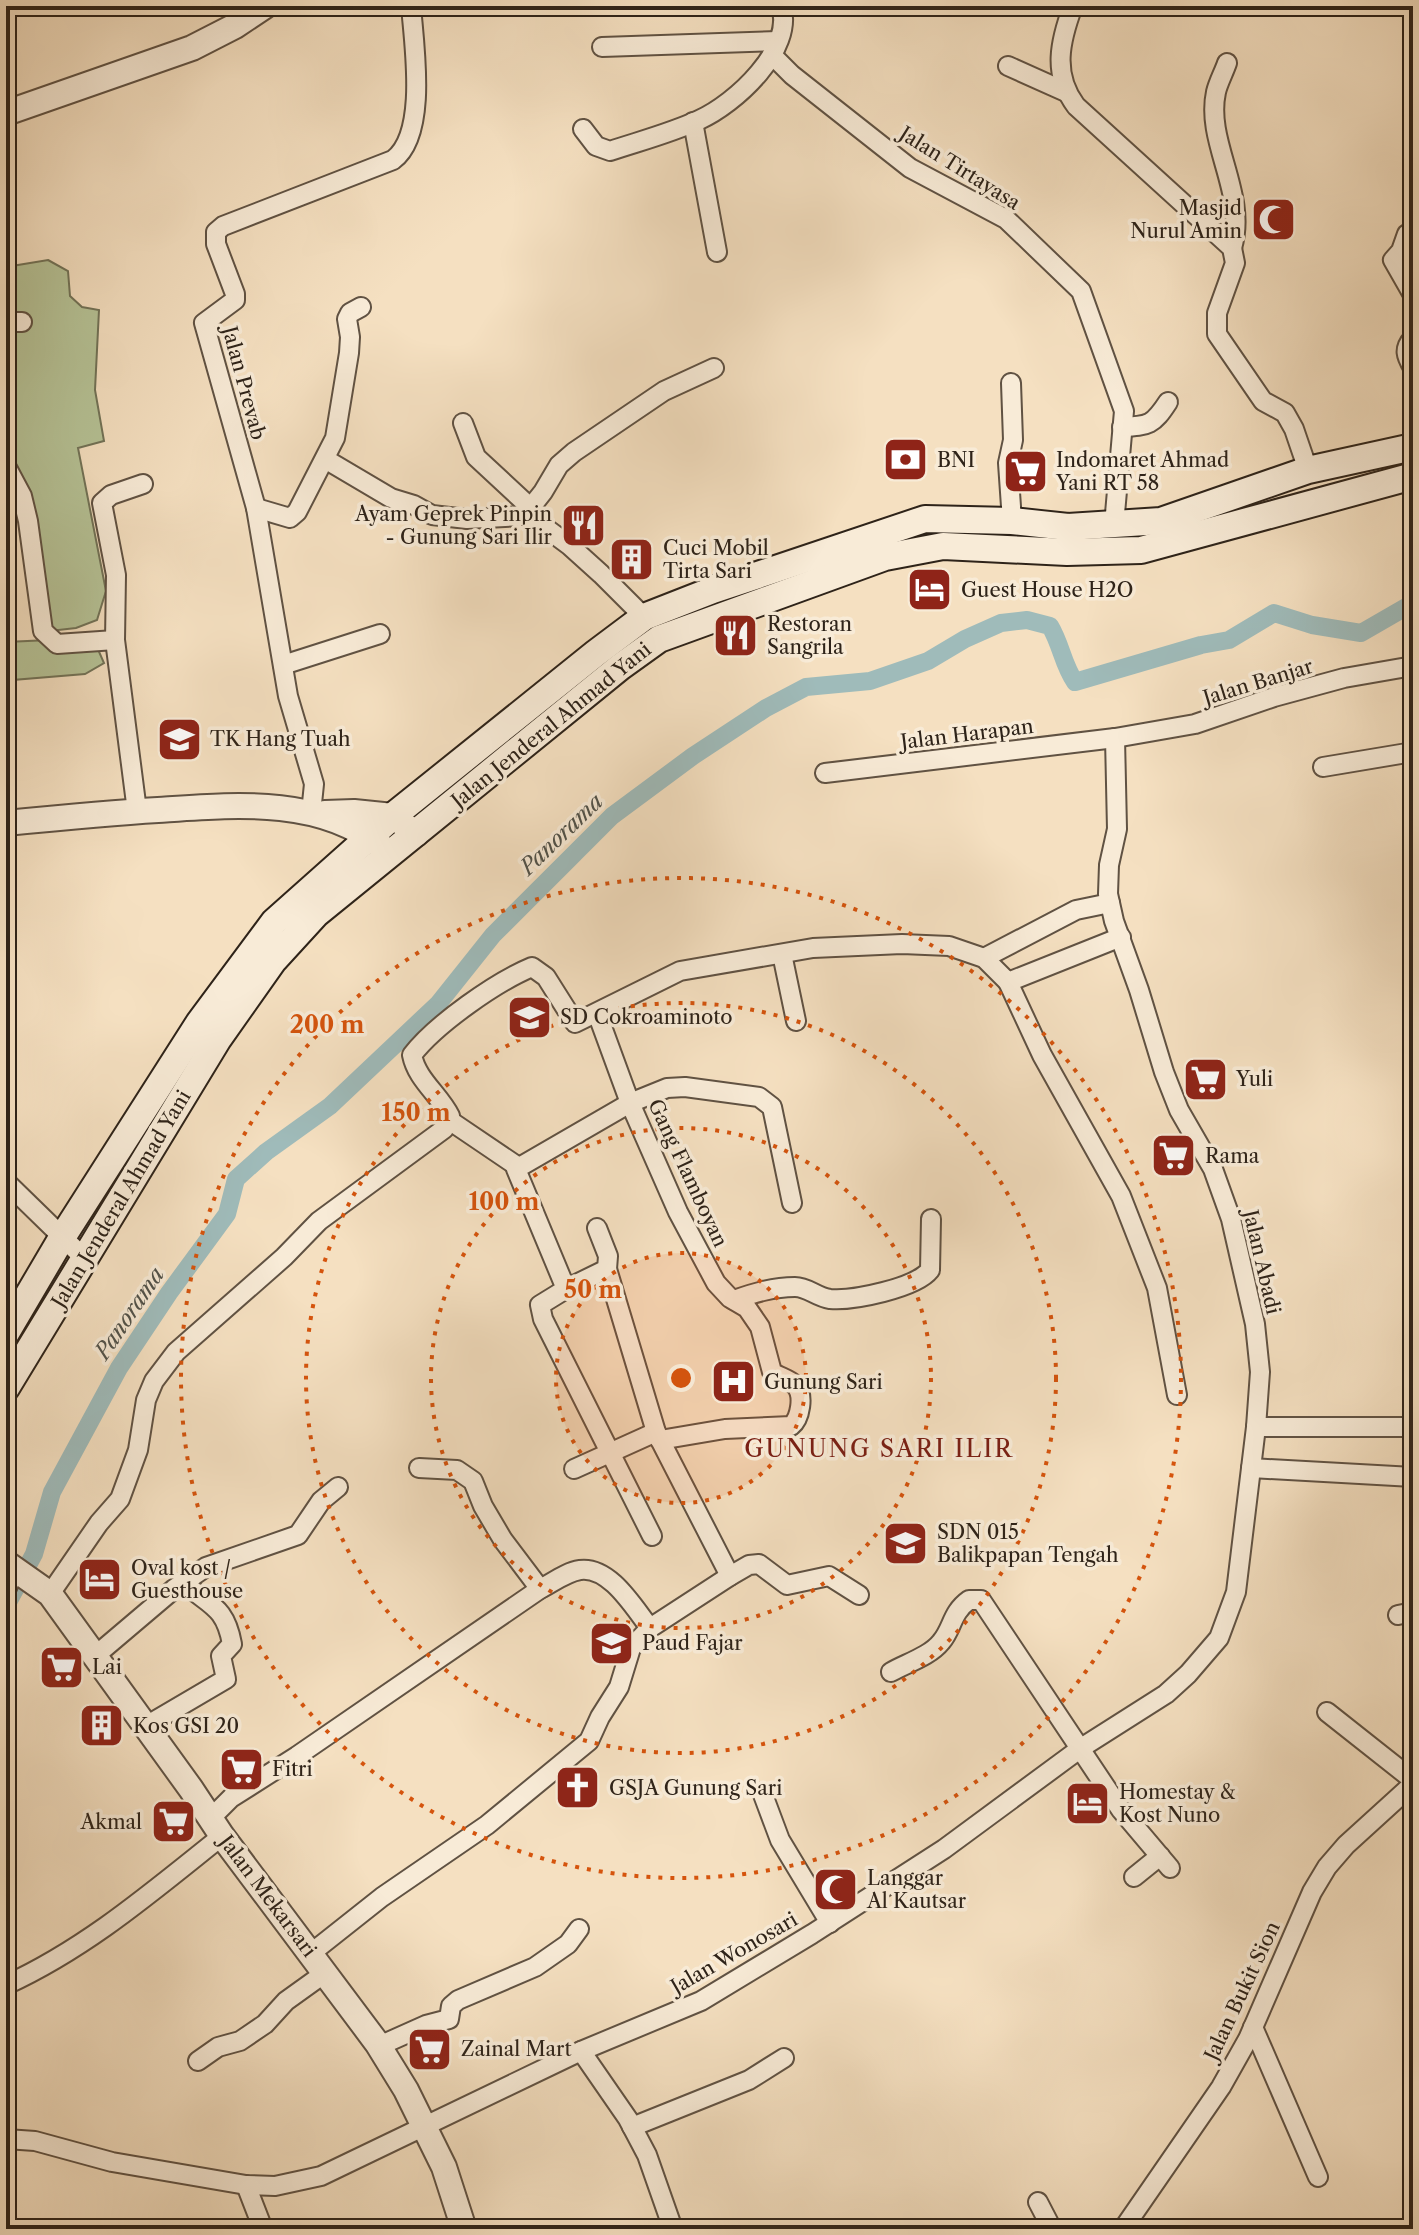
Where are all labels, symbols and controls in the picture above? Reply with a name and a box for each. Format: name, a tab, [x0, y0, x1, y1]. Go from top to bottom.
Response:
street label: Jalan Tirtayasa	[893, 120, 1025, 215]
mosque icon: Masjid Nurul Amin	[1249, 195, 1297, 243]
place label: Masjid Nurul Amin	[1130, 196, 1242, 243]
street label: Jalan Prevab	[217, 321, 271, 443]
bank icon: BNI	[882, 436, 930, 484]
place label: BNI	[937, 448, 975, 472]
supermarket icon: Indomaret Ahmad Yani RT 58	[1001, 448, 1049, 496]
place label: Indomaret Ahmad Yani RT 58	[1055, 448, 1229, 495]
place label: Ayam Geprek Pinpin - Gunung Sari Ilir	[354, 502, 553, 549]
restaurant icon: Ayam Geprek Pinpin - Gunung Sari Ilir	[559, 502, 607, 550]
building icon: Cuci Mobil Tirta Sari	[608, 535, 656, 583]
place label: Cuci Mobil Tirta Sari	[663, 536, 769, 583]
hotel icon: Guest House H2O	[906, 566, 954, 614]
place label: Guest House H2O	[961, 578, 1133, 602]
restaurant icon: Restoran Sangrila	[712, 612, 760, 660]
place label: Restoran Sangrila	[767, 612, 853, 659]
street label: Jalan Jenderal Ahmad Yani	[444, 637, 656, 815]
street label: Jalan Banjar	[1197, 654, 1316, 711]
street label: Jalan Harapan	[896, 714, 1035, 754]
school or university icon: TK Hang Tuah	[155, 715, 203, 763]
place label: TK Hang Tuah	[210, 727, 351, 751]
water label: Panorama	[513, 788, 609, 882]
school or university icon: SD Cokroaminoto	[505, 993, 553, 1041]
place label: SD Cokroaminoto	[560, 1005, 733, 1029]
text: 200 m	[290, 1010, 364, 1039]
supermarket icon: Yuli	[1181, 1055, 1229, 1103]
place label: Yuli	[1235, 1067, 1273, 1091]
street label: Jalan Jenderal Ahmad Yani	[45, 1086, 196, 1315]
street label: Gang Flamboyan	[643, 1095, 733, 1251]
text: 150 m	[381, 1098, 451, 1127]
supermarket icon: Rama	[1150, 1132, 1198, 1180]
place label: Rama	[1205, 1144, 1260, 1168]
text: 100 m	[468, 1187, 540, 1216]
street label: Jalan Abadi	[1238, 1204, 1286, 1317]
water label: Panorama	[88, 1262, 170, 1366]
text: 50 m	[564, 1275, 622, 1304]
hospital icon: Gunung Sari	[709, 1358, 757, 1406]
centre of rings	[667, 1364, 695, 1392]
place label: Gunung Sari	[764, 1370, 883, 1394]
district label: GUNUNG SARI ILIR	[744, 1434, 1014, 1463]
school or university icon: SDN 015 Balikpapan Tengah	[882, 1519, 930, 1567]
place label: SDN 015 Balikpapan Tengah	[937, 1520, 1119, 1567]
hotel icon: Oval kost / Guesthouse	[76, 1556, 124, 1604]
place label: Oval kost / Guesthouse	[131, 1556, 243, 1603]
school or university icon: Paud Fajar	[587, 1619, 635, 1667]
place label: Paud Fajar	[642, 1631, 743, 1655]
supermarket icon: Lai	[37, 1643, 85, 1691]
place label: Lai	[92, 1655, 122, 1679]
building icon: Kos GSI 20	[78, 1702, 126, 1750]
place label: Kos GSI 20	[133, 1714, 239, 1738]
supermarket icon: Fitri	[217, 1745, 265, 1793]
place label: Fitri	[272, 1757, 313, 1781]
church icon: GSJA Gunung Sari	[554, 1764, 602, 1812]
place label: GSJA Gunung Sari	[609, 1776, 782, 1800]
hotel icon: Homestay & Kost Nuno	[1064, 1779, 1112, 1827]
place label: Homestay & Kost Nuno	[1119, 1780, 1235, 1827]
supermarket icon: Akmal	[149, 1798, 197, 1846]
place label: Akmal	[80, 1810, 142, 1834]
street label: Jalan Mekarsari	[213, 1828, 322, 1962]
mosque icon: Langgar Al Kautsar	[812, 1865, 860, 1913]
place label: Langgar Al Kautsar	[866, 1866, 967, 1913]
street label: Jalan Wonosari	[664, 1907, 801, 2000]
street label: Jalan Bukit Sion	[1198, 1917, 1285, 2067]
supermarket icon: Zainal Mart	[406, 2025, 454, 2073]
place label: Zainal Mart	[461, 2037, 572, 2061]

